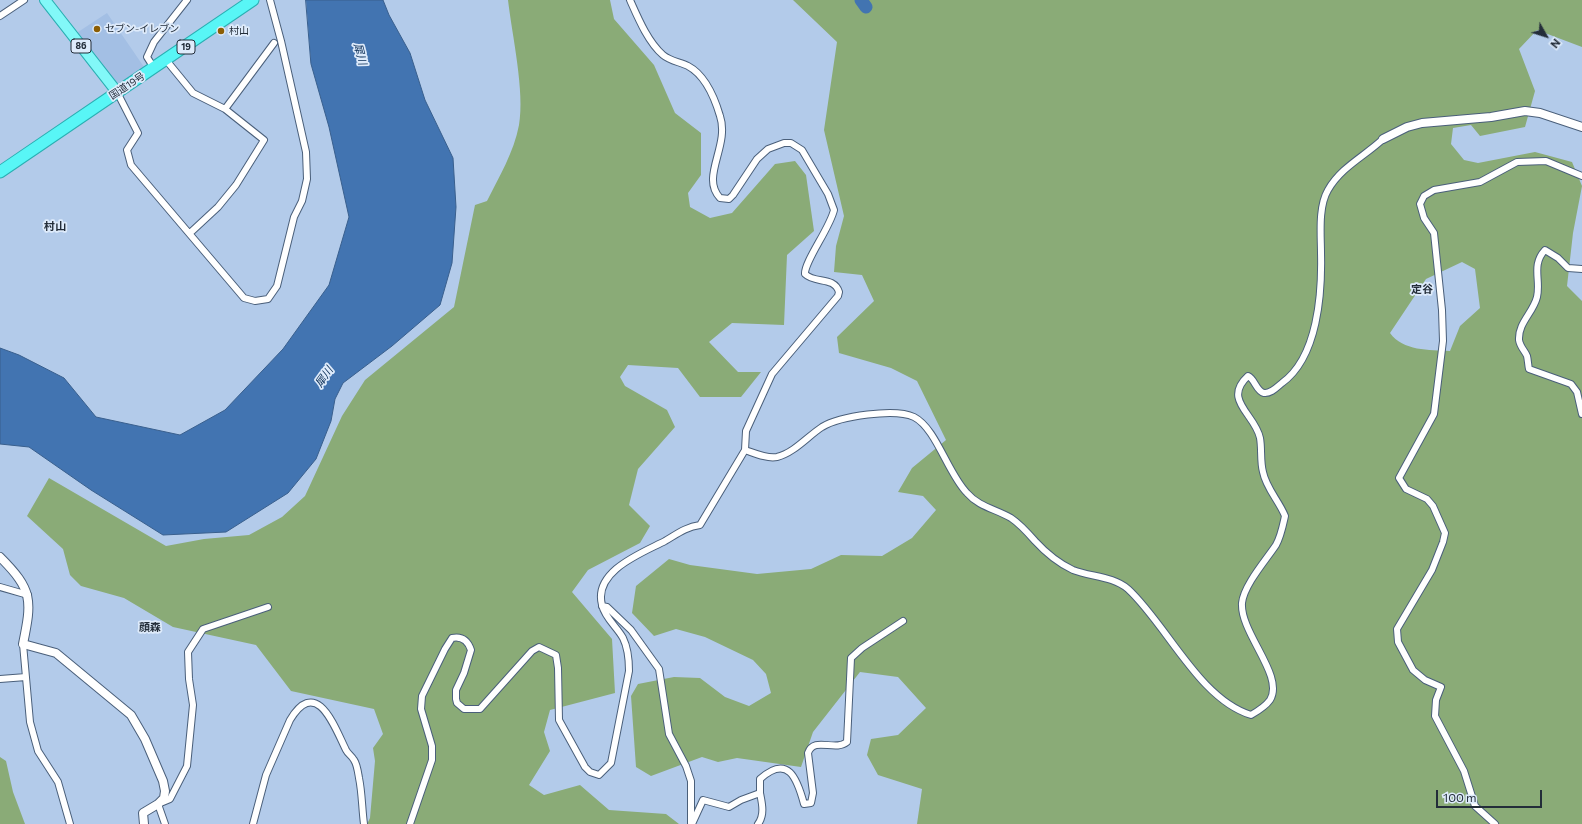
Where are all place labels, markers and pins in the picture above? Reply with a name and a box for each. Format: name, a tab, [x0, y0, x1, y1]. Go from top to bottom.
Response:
place label: セブン-イレブン	[105, 23, 179, 35]
marker: セブン-イレブン	[92, 24, 102, 34]
place label: 村山	[229, 25, 249, 37]
marker: 村山	[216, 26, 226, 36]

